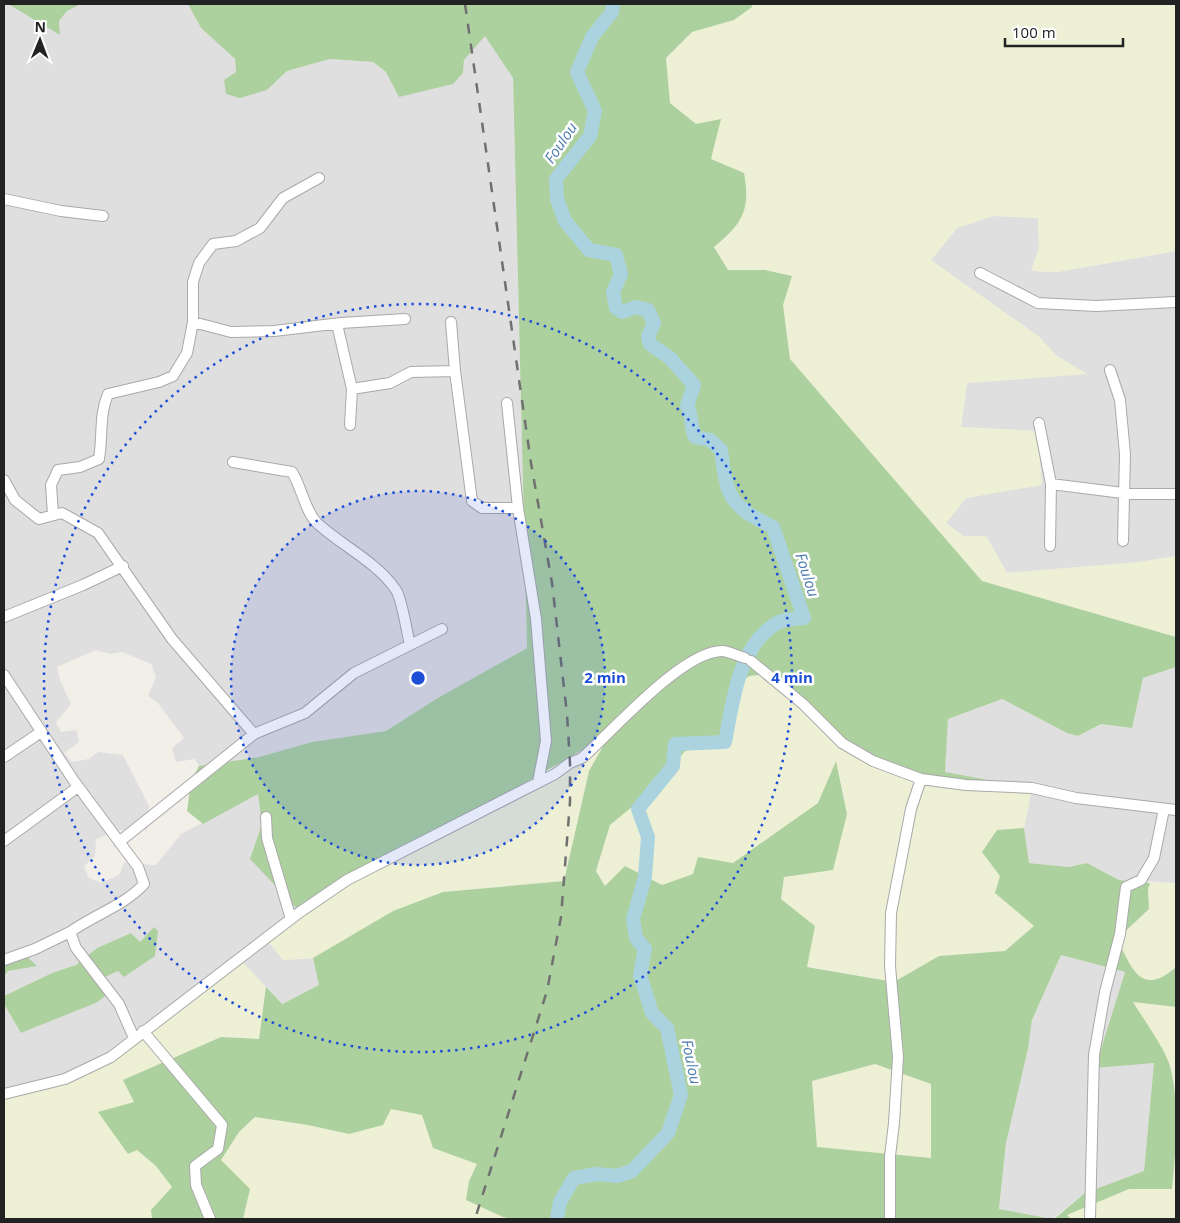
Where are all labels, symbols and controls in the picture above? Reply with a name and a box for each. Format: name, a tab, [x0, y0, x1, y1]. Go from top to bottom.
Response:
north arrow	[15, 15, 65, 65]
scale bar	[1005, 15, 1122, 47]
text: N	[34, 17, 46, 36]
text: 100 m	[1012, 22, 1056, 42]
water label: Foulou	[539, 118, 581, 167]
water label: Foulou	[791, 550, 825, 600]
text: 2 min	[584, 667, 626, 687]
text: 4 min	[771, 667, 813, 687]
centre of rings	[409, 669, 427, 687]
water label: Foulou	[678, 1038, 707, 1086]

